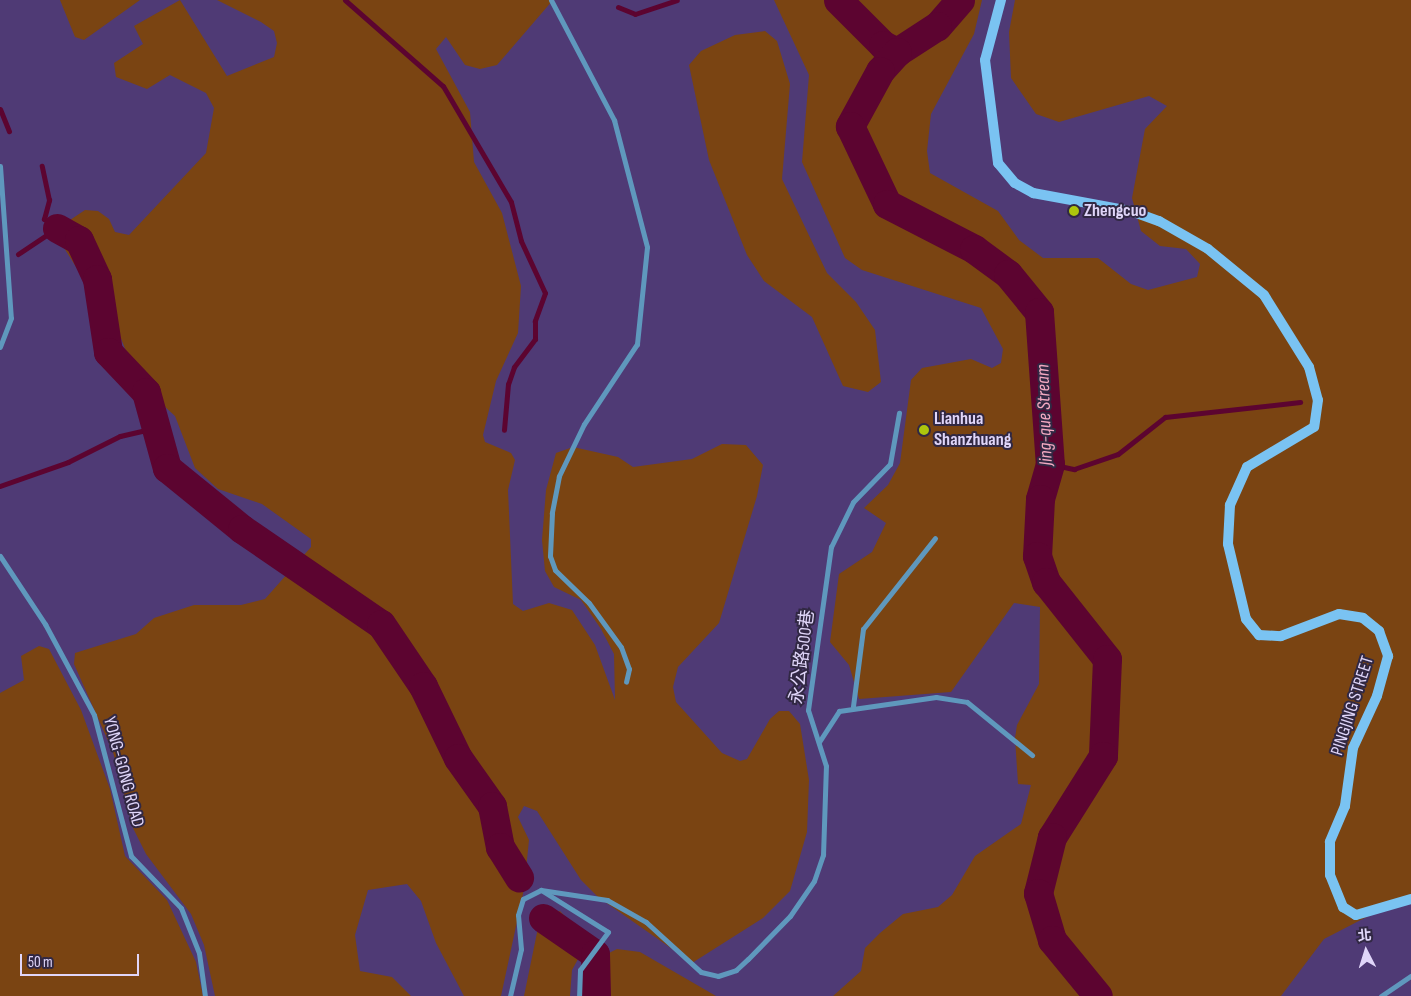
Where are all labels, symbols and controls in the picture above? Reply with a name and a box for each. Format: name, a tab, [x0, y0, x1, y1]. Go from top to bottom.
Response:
place label: Zhengcuo	[1084, 200, 1146, 222]
marker: Zhengcuo	[1068, 205, 1080, 217]
water label: Jing-que Stream	[1032, 364, 1058, 466]
place label: Lianhua Shanzhuang	[934, 409, 1011, 452]
marker: Lianhua Shanzhuang	[918, 424, 930, 436]
street label: 永公路500巷	[786, 608, 820, 706]
street label: PINGJING STREET	[1327, 654, 1379, 758]
street label: YONG-GONG ROAD	[98, 714, 148, 830]
north arrow	[1341, 926, 1391, 976]
text: 北	[1357, 926, 1372, 945]
scale bar	[22, 944, 141, 976]
text: 50 m	[28, 953, 53, 972]

